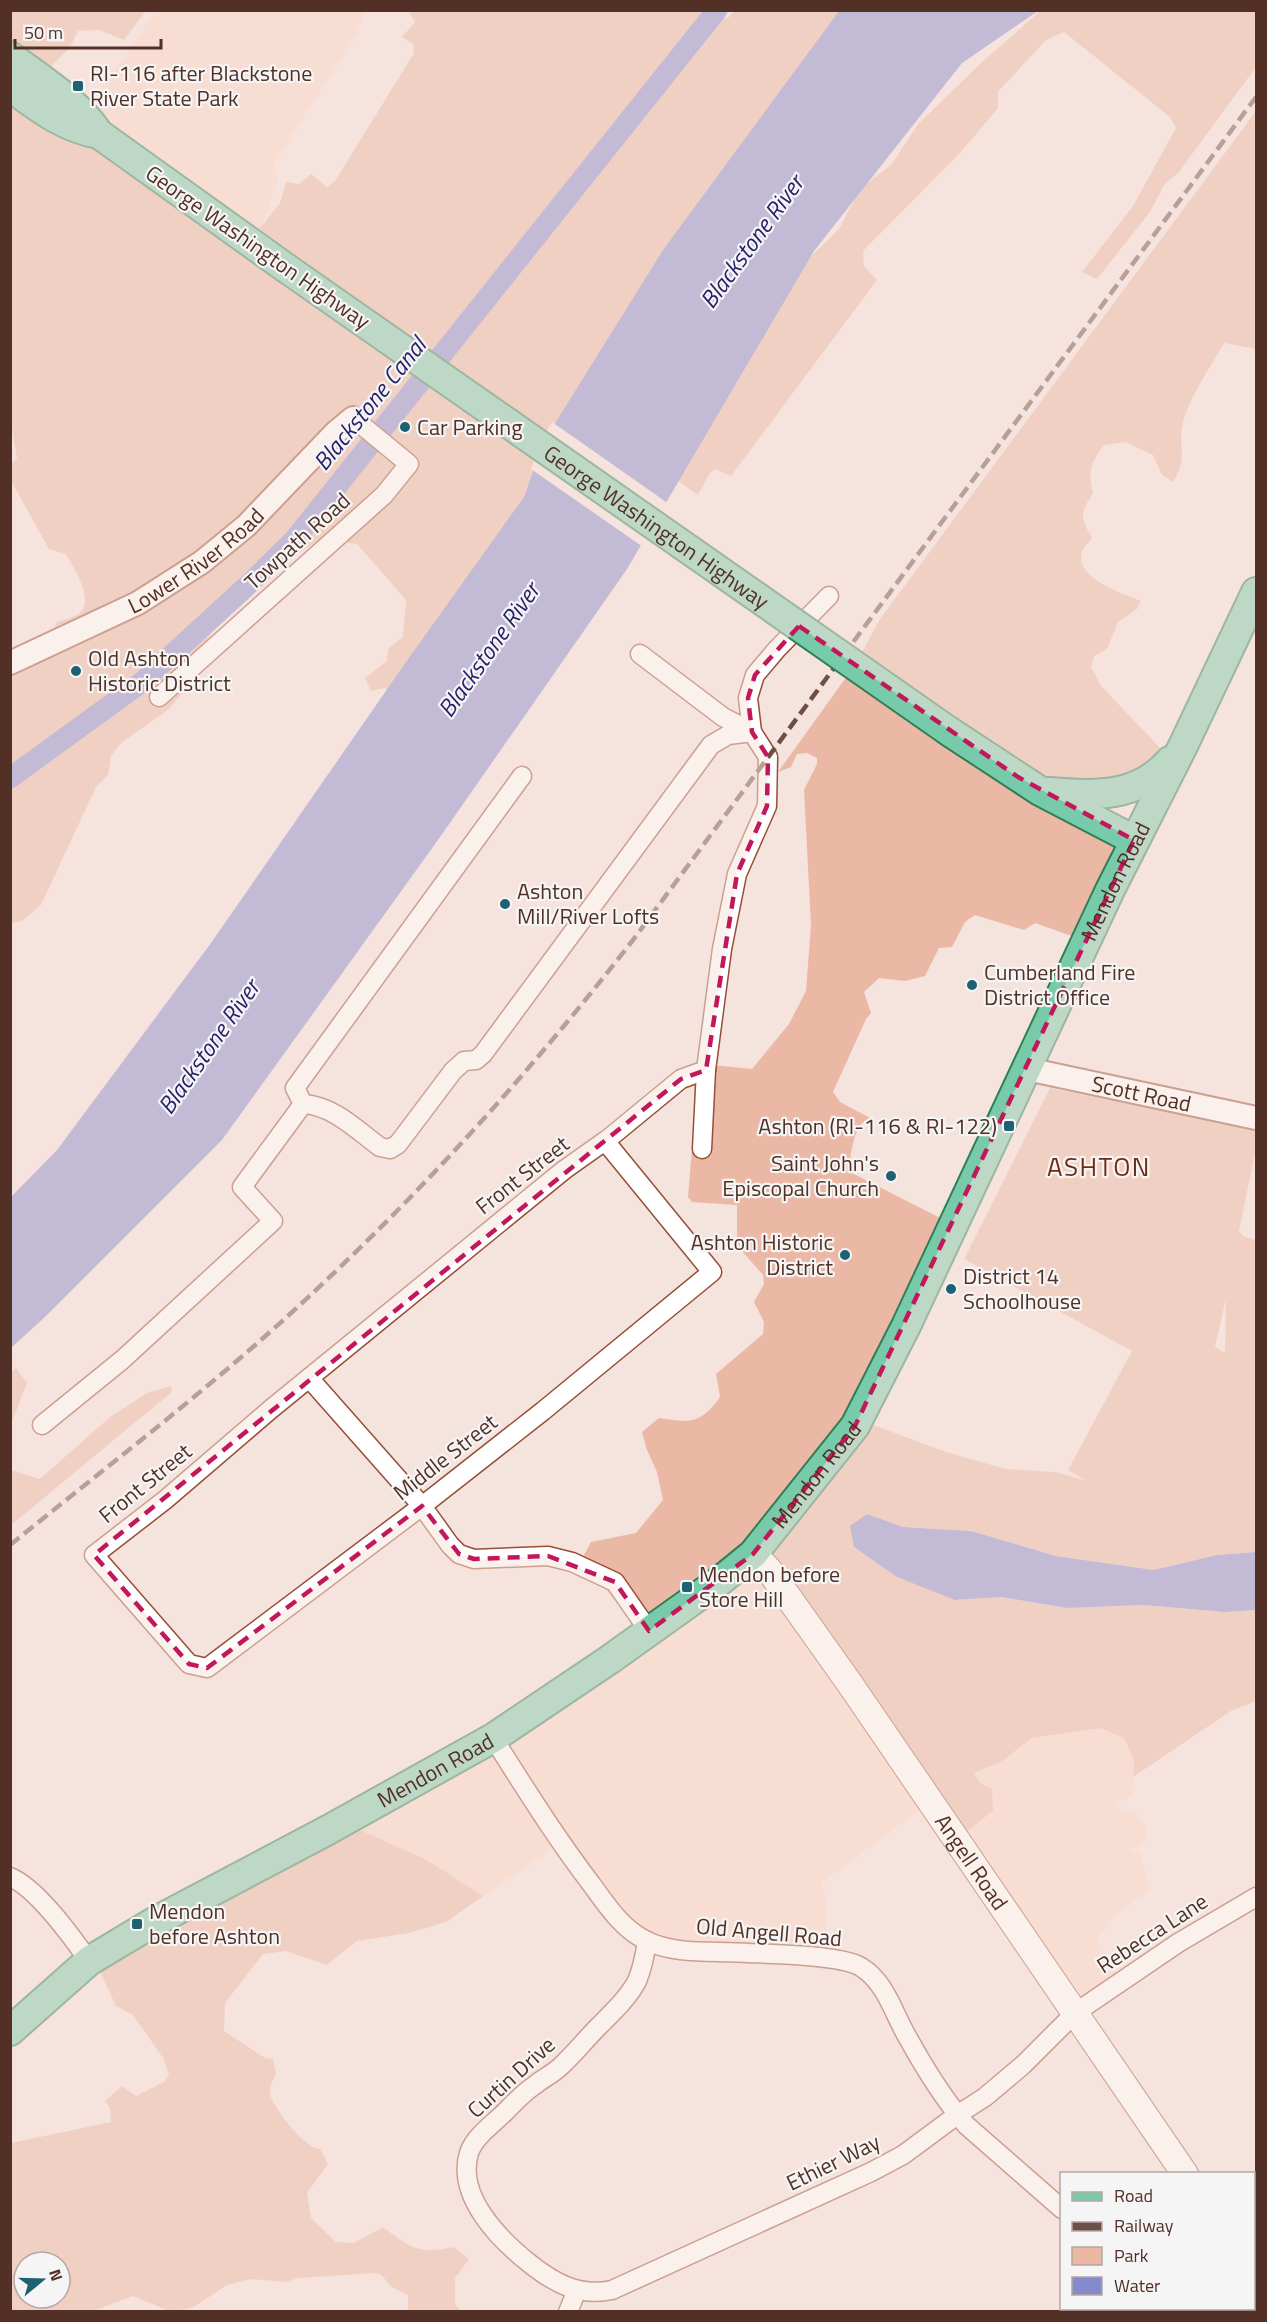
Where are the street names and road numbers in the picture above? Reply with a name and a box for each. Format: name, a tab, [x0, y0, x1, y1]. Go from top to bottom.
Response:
street label: George Washington Highway	[138, 156, 378, 338]
street label: George Washington Highway	[537, 436, 776, 618]
street label: Towpath Road	[236, 484, 358, 598]
street label: Lower River Road	[122, 500, 272, 622]
street label: Mendon Road	[1072, 816, 1159, 947]
street label: Scott Road	[1089, 1066, 1194, 1121]
street label: Front Street	[468, 1127, 576, 1223]
street label: Middle Street	[386, 1405, 505, 1509]
street label: Mendon Road	[763, 1414, 870, 1536]
street label: Front Street	[91, 1435, 199, 1531]
street label: Mendon Road	[371, 1724, 500, 1816]
street label: Angell Road	[927, 1807, 1017, 1917]
street label: Rebecca Lane	[1090, 1884, 1214, 1982]
street label: Old Angell Road	[695, 1909, 843, 1955]
street label: Curtin Drive	[459, 2028, 563, 2126]
street label: Ethier Way	[780, 2124, 886, 2199]

